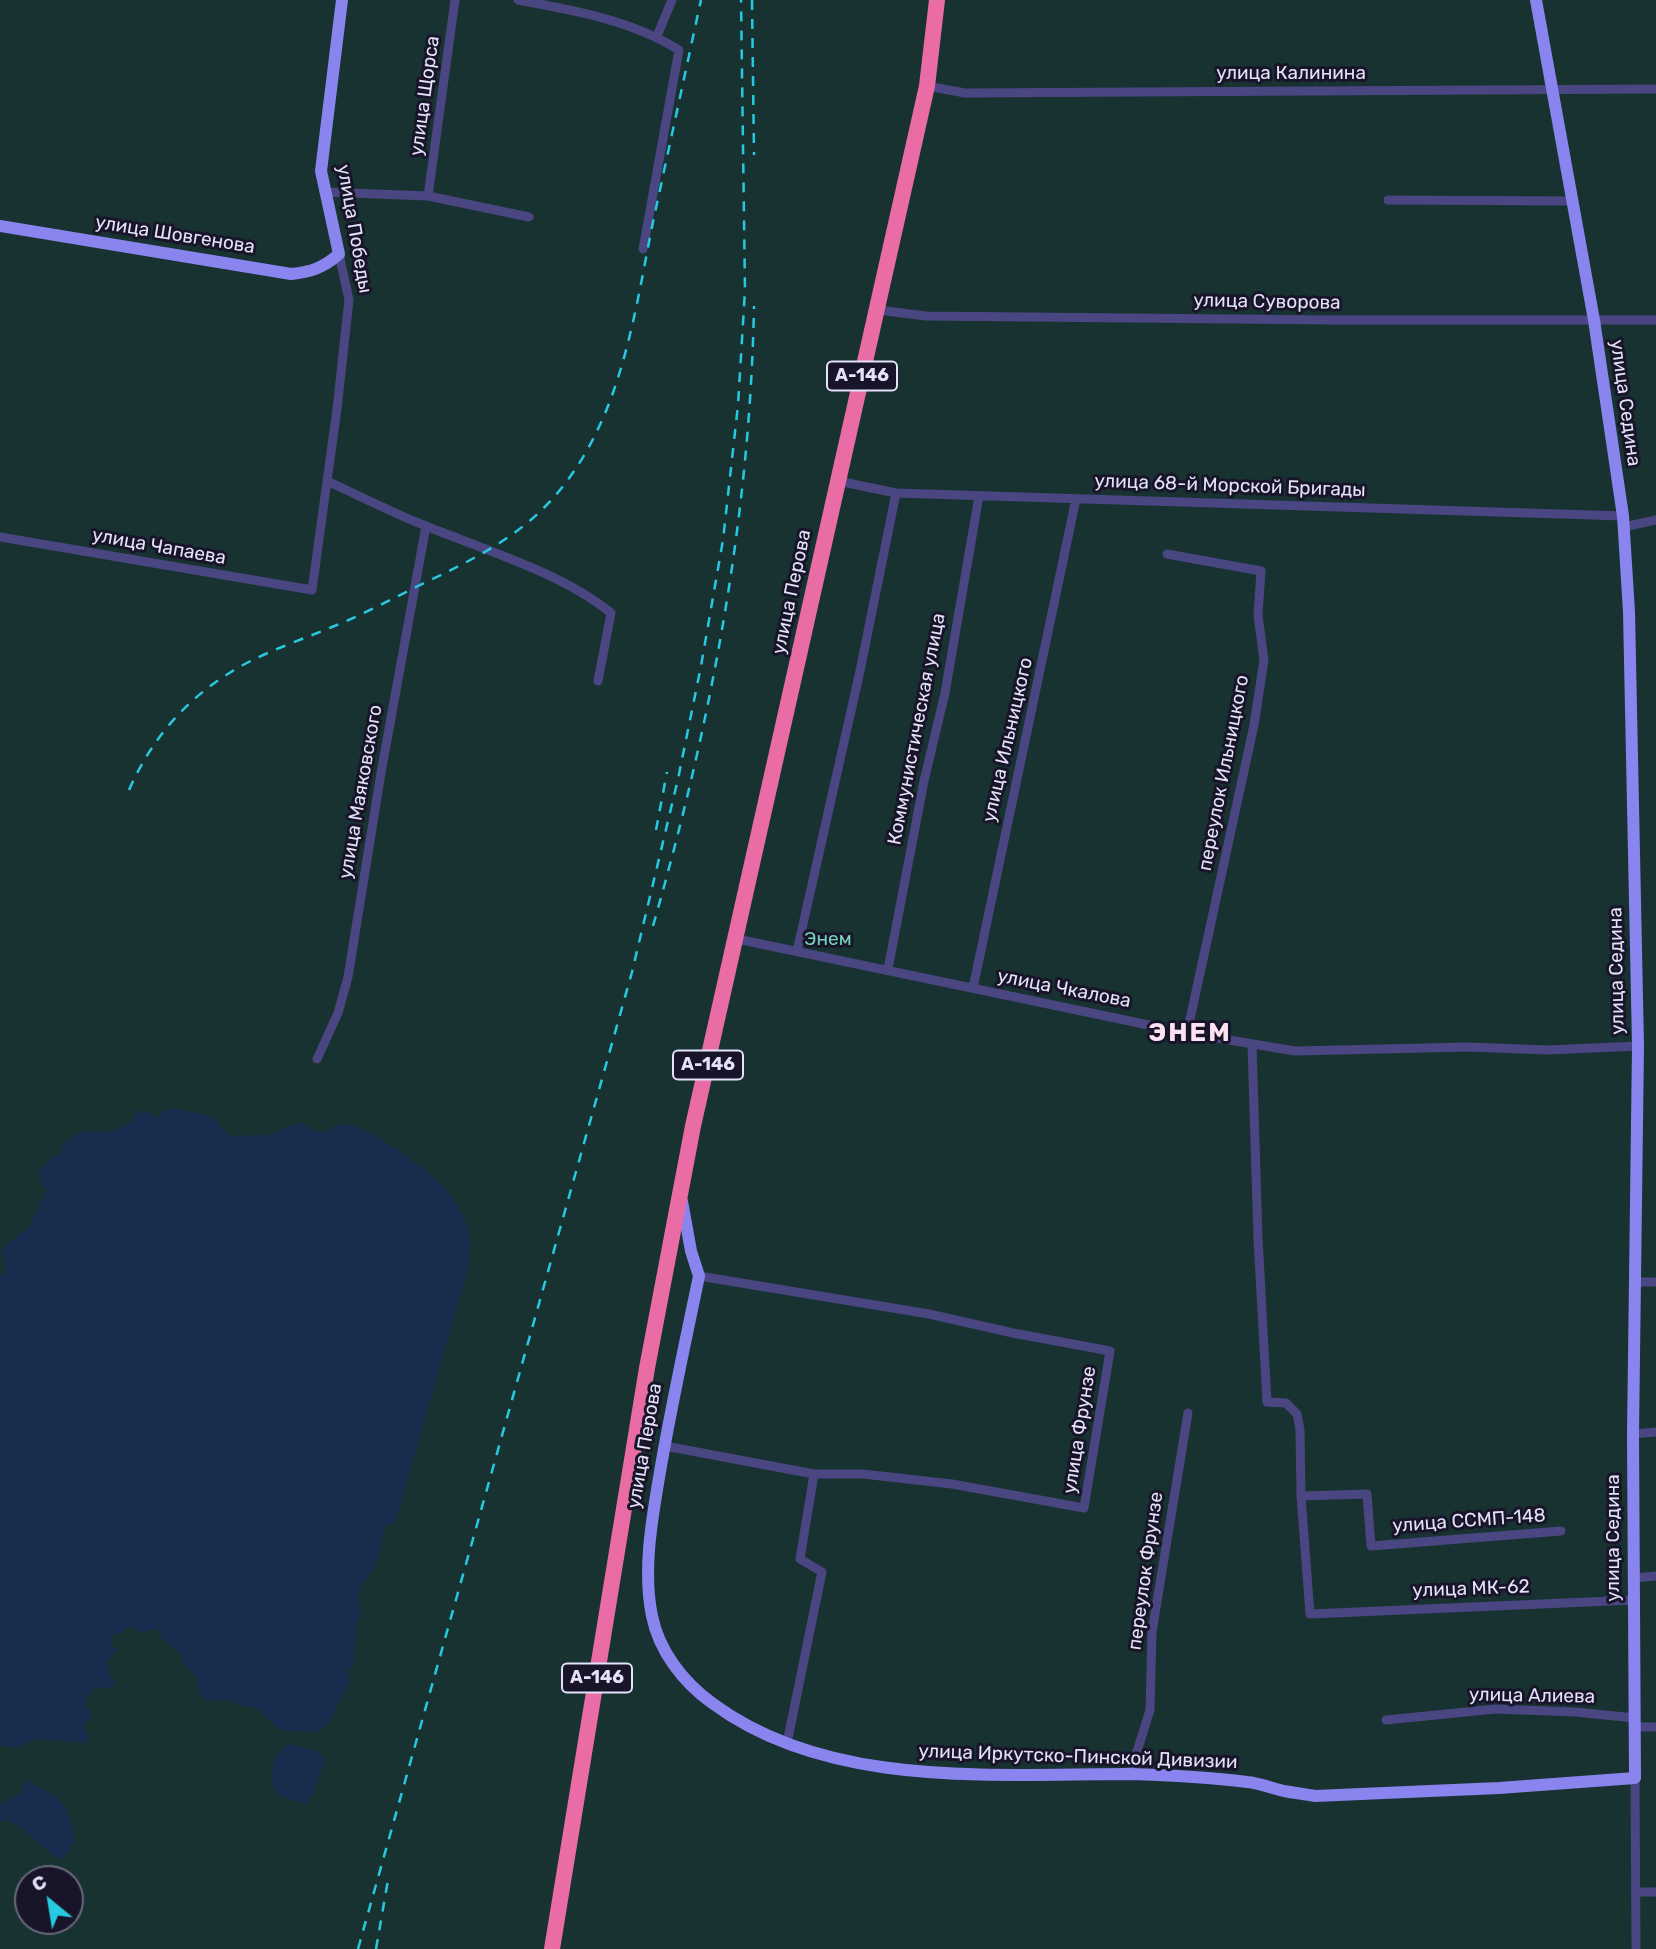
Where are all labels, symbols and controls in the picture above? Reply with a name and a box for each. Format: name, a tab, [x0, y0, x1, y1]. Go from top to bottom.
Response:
street label: улица Щорса	[405, 34, 445, 158]
street label: улица Калинина	[1216, 63, 1366, 85]
street label: улица Победы	[331, 163, 377, 295]
street label: улица Шовгенова	[94, 211, 256, 259]
street label: улица Суворова	[1193, 289, 1341, 315]
street label: улица Седина	[1605, 338, 1645, 468]
road number: А-146	[827, 362, 897, 390]
street label: улица 68-й Морской Бригады	[1094, 470, 1366, 502]
street label: улица Чапаева	[90, 524, 228, 570]
street label: улица Перова	[768, 528, 816, 656]
street label: Коммунистическая улица	[883, 611, 951, 847]
street label: улица Ильницкого	[978, 655, 1038, 825]
street label: переулок Ильницкого	[1194, 673, 1254, 873]
street label: улица Маяковского	[334, 703, 388, 881]
street label: улица Седина	[1604, 907, 1630, 1035]
park label: Энем	[804, 929, 852, 951]
street label: улица Чкалова	[995, 965, 1133, 1013]
district label: ЭНЕМ	[1149, 1017, 1231, 1049]
road number: А-146	[673, 1050, 743, 1080]
street label: улица Фрунзе	[1059, 1365, 1101, 1495]
street label: улица Перова	[623, 1382, 667, 1510]
street label: улица Седина	[1603, 1474, 1625, 1602]
street label: переулок Фрунзе	[1124, 1490, 1168, 1652]
street label: улица ССМП-148	[1392, 1504, 1546, 1538]
street label: улица МК-62	[1412, 1576, 1530, 1602]
road number: А-146	[562, 1664, 632, 1693]
street label: улица Алиева	[1469, 1683, 1595, 1709]
street label: улица Иркутско-Пинской Дивизии	[918, 1740, 1238, 1774]
north arrow	[14, 1865, 84, 1935]
text: С	[28, 1870, 51, 1896]

